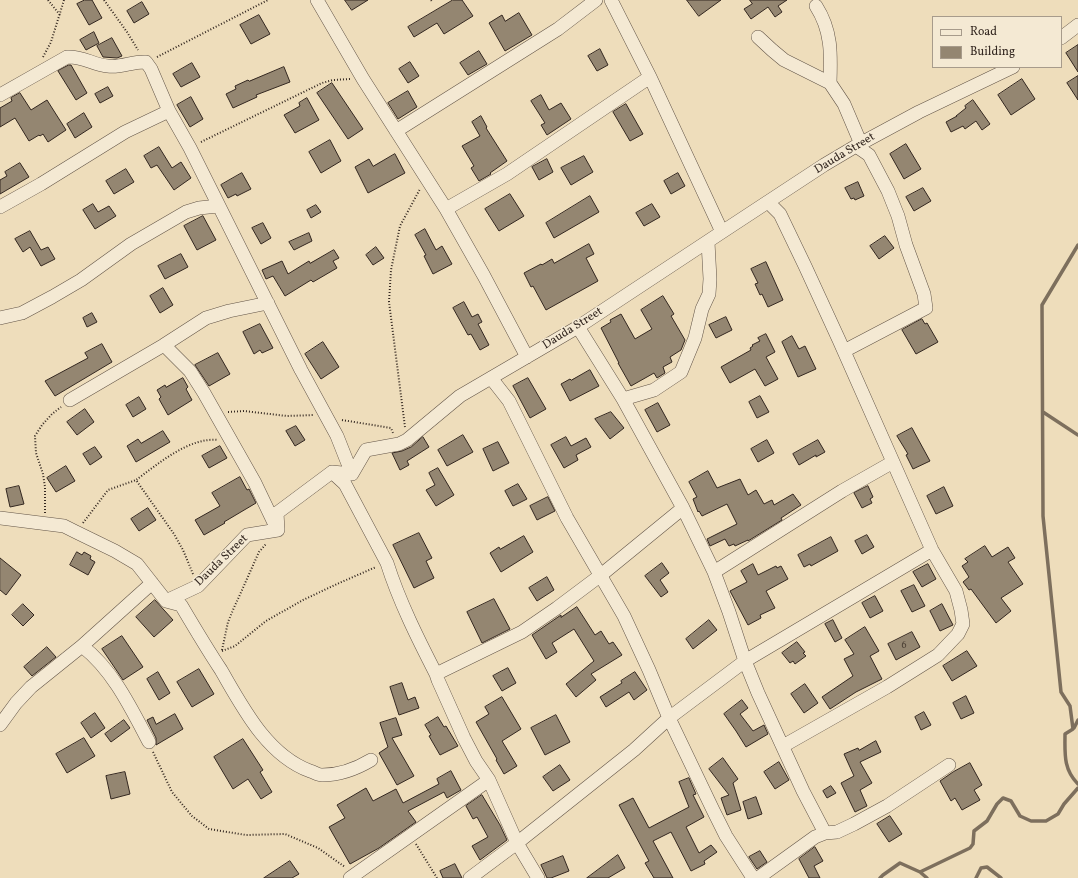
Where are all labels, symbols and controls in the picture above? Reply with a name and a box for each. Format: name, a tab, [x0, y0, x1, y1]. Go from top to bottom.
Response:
legend	[932, 16, 1062, 68]
text: Road	[970, 24, 997, 40]
text: Building	[970, 44, 1015, 60]
street label: Dauda Street	[812, 130, 878, 178]
street label: Dauda Street	[540, 305, 606, 353]
street label: Dauda Street	[193, 532, 251, 590]
house number: 6	[901, 640, 907, 652]

